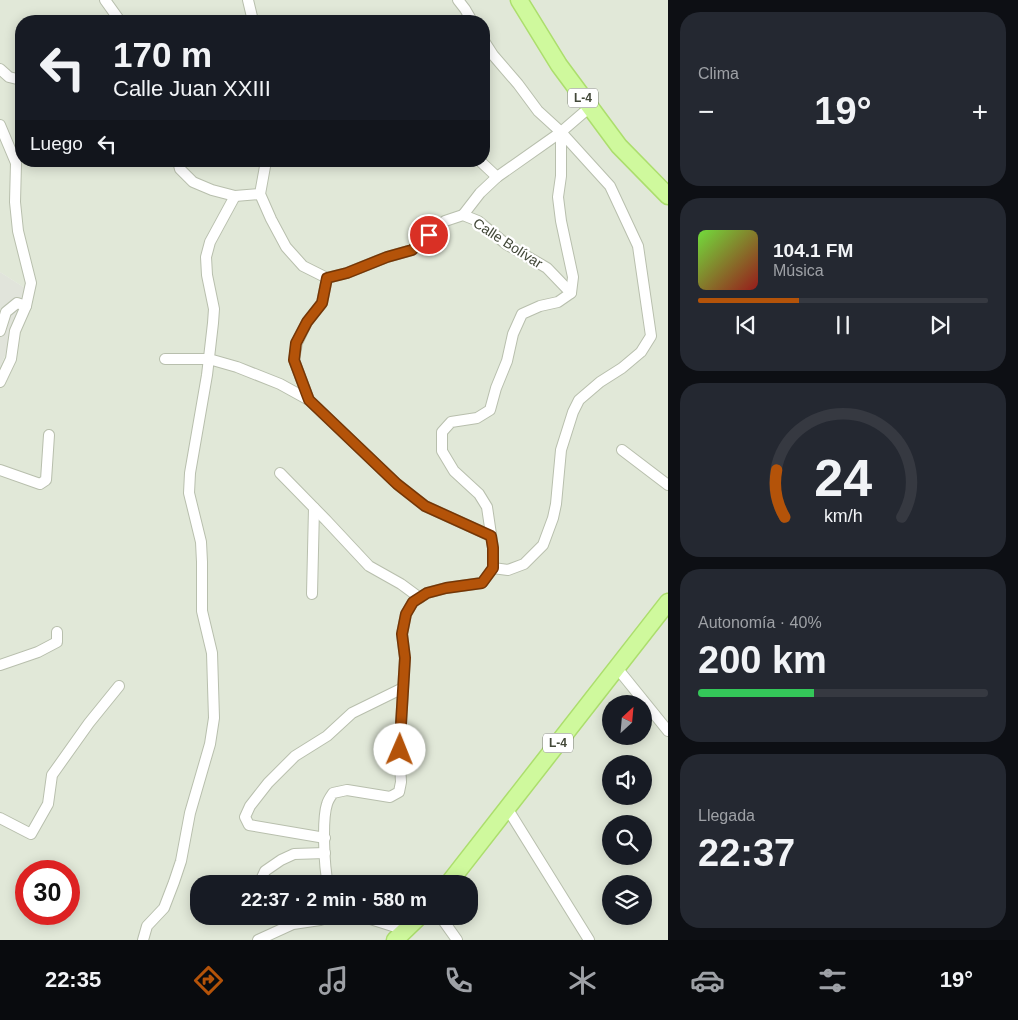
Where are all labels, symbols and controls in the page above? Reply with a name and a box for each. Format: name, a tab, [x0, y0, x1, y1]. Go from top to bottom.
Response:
icon: left	[30, 35, 95, 100]
text: 170 m	[113, 35, 212, 74]
text: Clima	[698, 65, 739, 82]
text: Calle Juan XXIII	[113, 76, 271, 101]
road number: L-4	[568, 89, 598, 108]
text: 19°	[814, 90, 872, 132]
text: −	[698, 96, 714, 127]
text: +	[972, 96, 988, 127]
icon: left	[93, 130, 121, 158]
text: Luego	[30, 133, 83, 154]
pin	[408, 214, 450, 256]
street label: Calle Bolívar	[470, 215, 546, 272]
icon: arrive	[415, 221, 443, 249]
text: 104.1 FM	[773, 240, 853, 261]
text: Música	[773, 262, 824, 279]
icon: previous	[732, 311, 760, 339]
icon: pause	[829, 311, 857, 339]
icon: next	[926, 311, 954, 339]
text: 24	[814, 449, 872, 507]
text: km/h	[824, 506, 862, 526]
text: Autonomía · 40%	[698, 614, 822, 631]
text: 200 km	[698, 639, 827, 681]
north arrow	[602, 695, 652, 745]
map controls	[602, 695, 652, 925]
position arrow	[373, 723, 425, 775]
road number: L-4	[543, 734, 573, 752]
button: sound	[602, 755, 652, 805]
text: Llegada	[698, 807, 755, 824]
button: search	[602, 815, 652, 865]
text: 22:37	[698, 832, 795, 874]
speed limit sign: 30	[15, 860, 80, 925]
button: layers	[602, 875, 652, 925]
text: 22:37 · 2 min · 580 m	[241, 889, 427, 910]
icon: directions	[191, 963, 226, 998]
icon: music	[316, 963, 351, 998]
icon: phone	[441, 963, 476, 998]
icon: climate	[565, 963, 600, 998]
icon: car	[690, 963, 725, 998]
icon: filters	[815, 963, 850, 998]
text: 22:35	[45, 967, 101, 992]
text: 19°	[940, 967, 973, 992]

